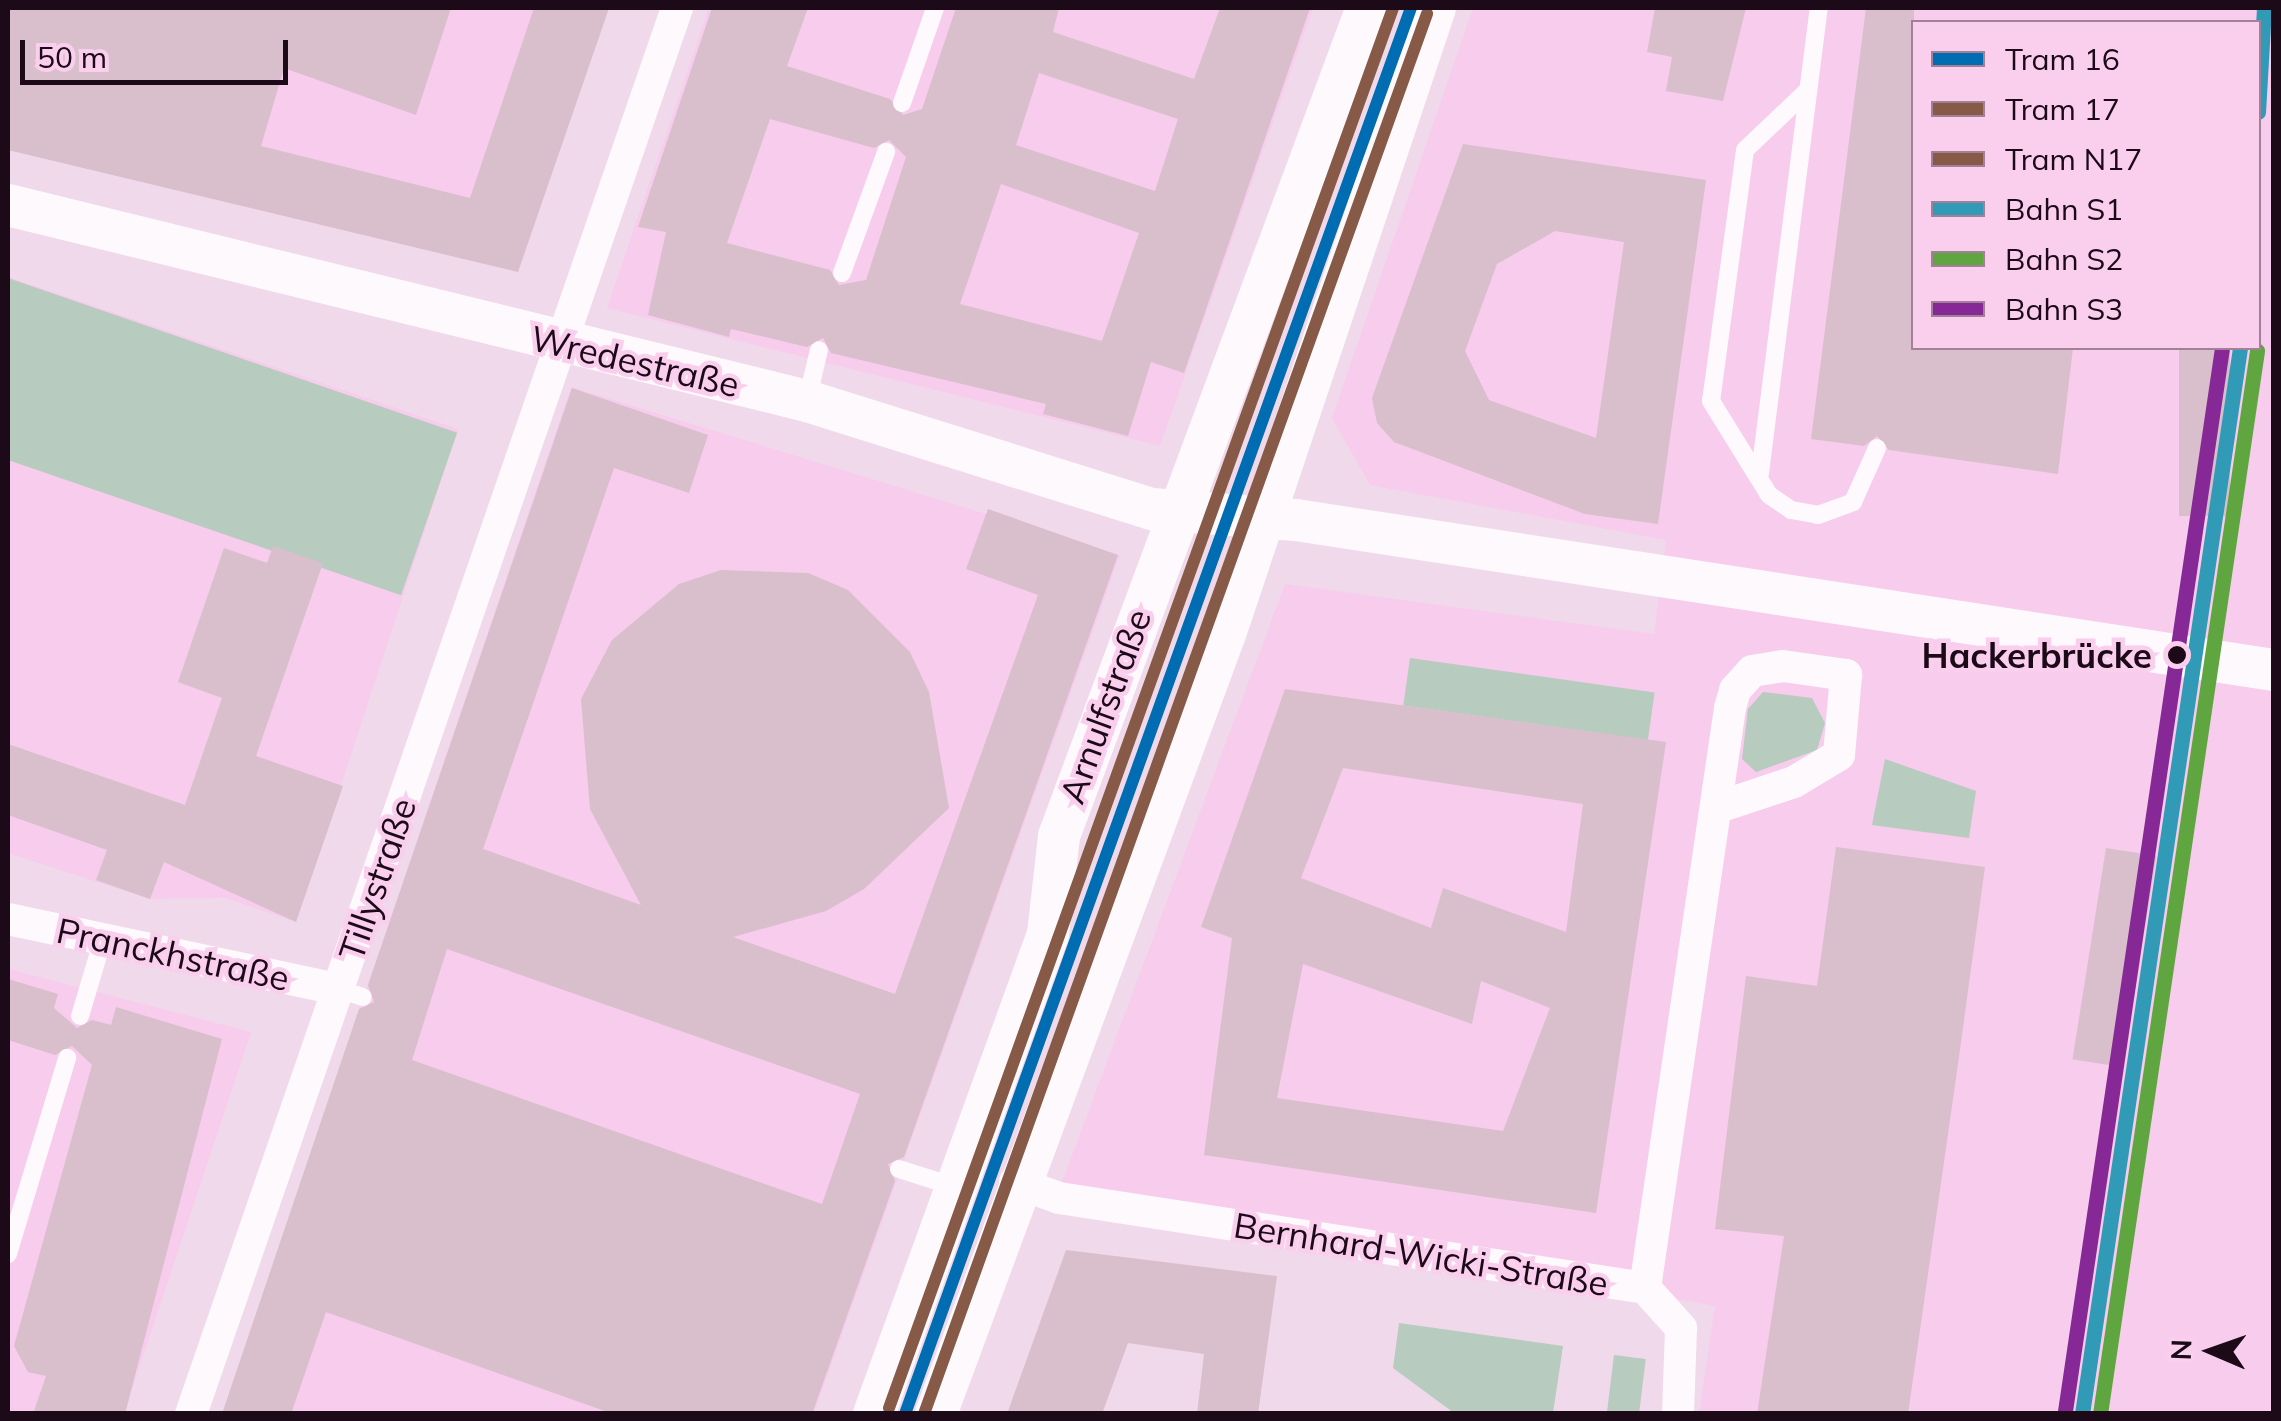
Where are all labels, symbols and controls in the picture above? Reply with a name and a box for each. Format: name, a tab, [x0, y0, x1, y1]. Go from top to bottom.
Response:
scale bar	[25, 20, 292, 82]
legend	[1911, 20, 2261, 350]
text: 50 m	[37, 38, 107, 76]
text: Tram 16	[2005, 40, 2120, 78]
text: Tram 17	[2005, 90, 2120, 128]
text: Tram N17	[2005, 140, 2142, 178]
text: Bahn S1	[2005, 190, 2123, 228]
text: Bahn S2	[2005, 240, 2123, 278]
text: Bahn S3	[2005, 290, 2123, 328]
street label: Wredestraße	[527, 317, 743, 405]
street label: Arnulfstraße	[1050, 603, 1160, 809]
place label: Hackerbrücke	[1922, 634, 2152, 676]
marker: Hackerbrücke	[2161, 639, 2193, 671]
street label: Tillystraße	[330, 792, 424, 966]
street label: Pranckhstraße	[53, 909, 293, 999]
street label: Bernhard-Wicki-Straße	[1231, 1204, 1611, 1304]
north arrow	[2161, 1301, 2261, 1401]
text: N	[2163, 1339, 2198, 1361]

